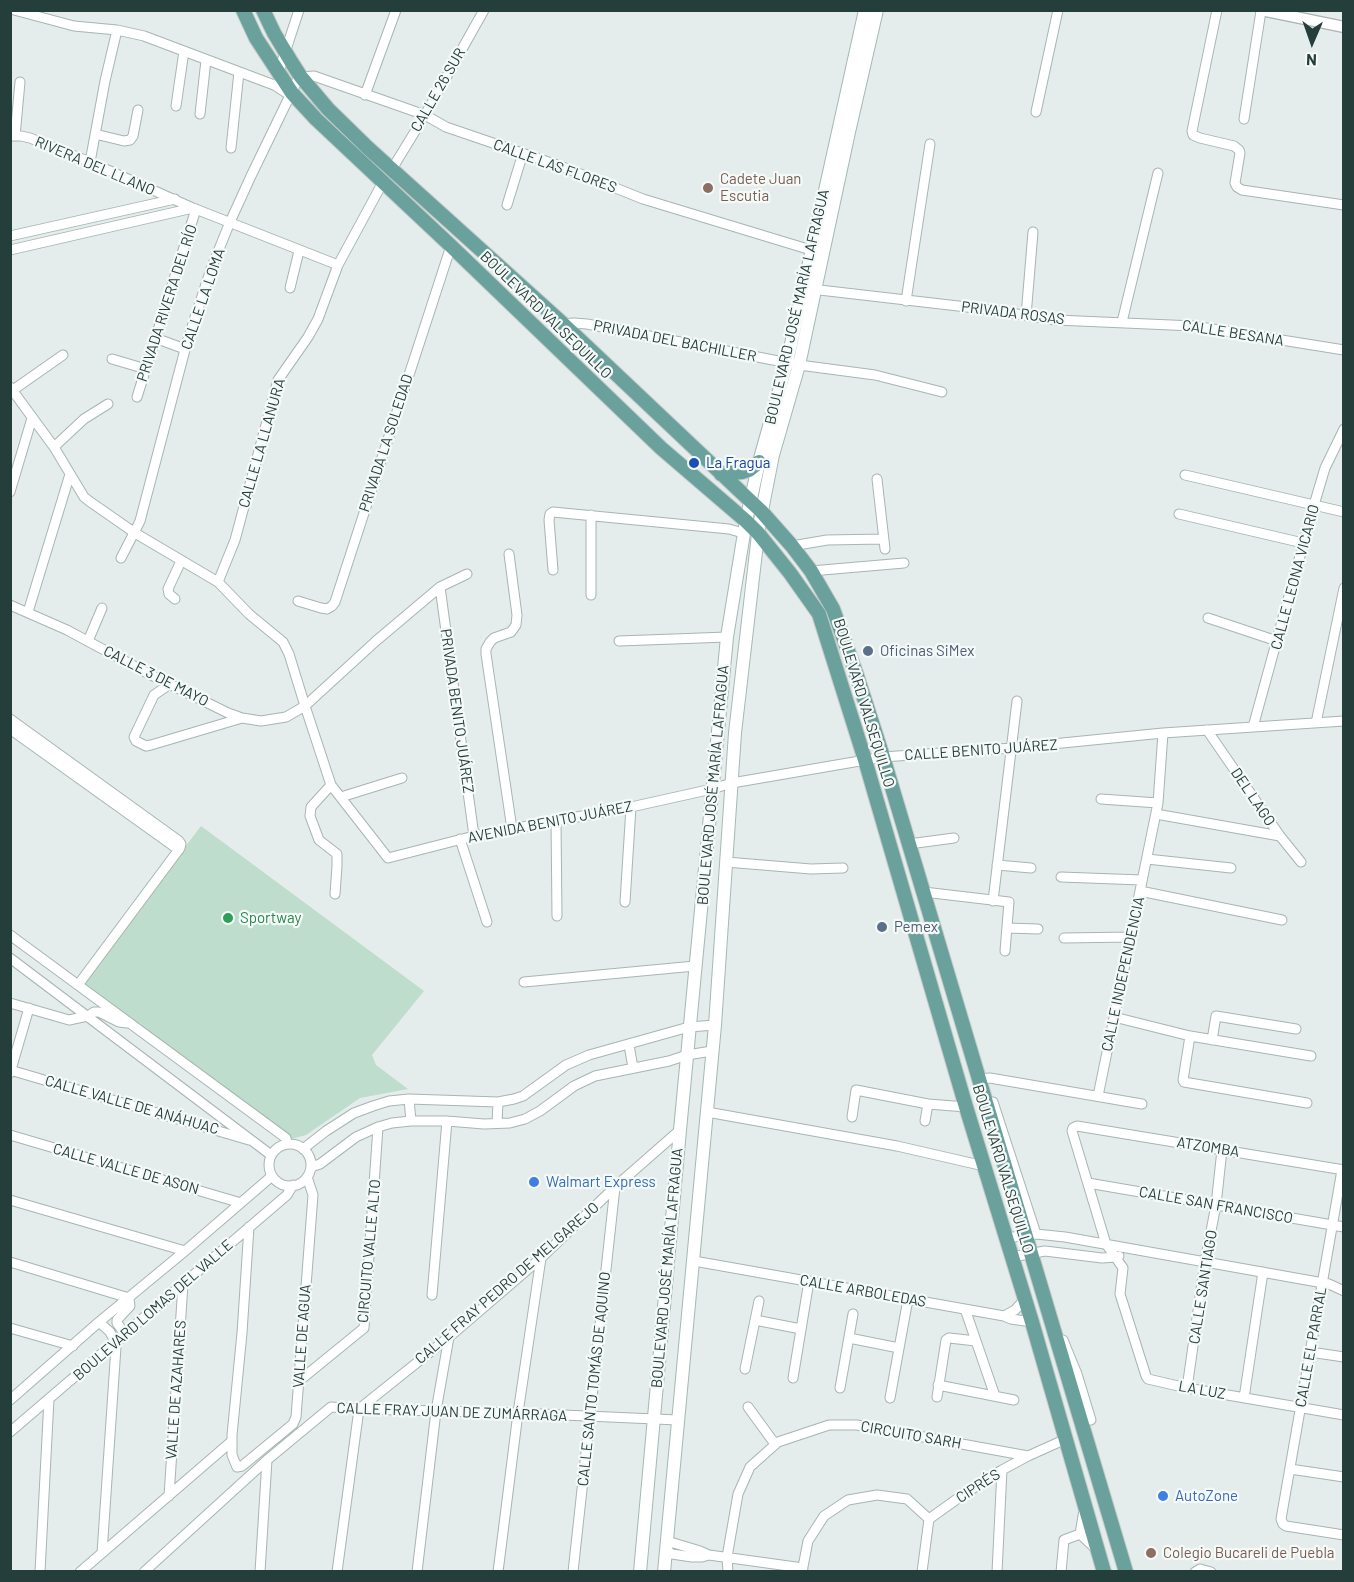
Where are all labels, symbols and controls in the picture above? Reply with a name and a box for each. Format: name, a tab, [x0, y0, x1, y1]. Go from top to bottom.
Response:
north arrow	[1282, 12, 1342, 72]
street label: CALLE 26 SUR	[407, 45, 469, 135]
text: N	[1306, 51, 1317, 70]
street label: RIVERA DEL LLANO	[32, 133, 158, 199]
street label: CALLE LAS FLORES	[491, 135, 619, 197]
place label: Cadete Juan Escutia	[720, 170, 801, 205]
marker: Cadete Juan Escutia	[701, 181, 715, 195]
street label: BOULEVARD JOSÉ MARÍA LAFRAGUA	[761, 187, 833, 427]
street label: PRIVADA RIVERA DEL RÍO	[133, 222, 201, 384]
street label: CALLE LA LOMA	[177, 246, 229, 352]
street label: BOULEVARD VALSEQUILLO	[477, 248, 615, 382]
street label: PRIVADA ROSAS	[960, 298, 1066, 328]
street label: PRIVADA DEL BACHILLER	[592, 316, 758, 366]
street label: CALLE BESANA	[1181, 316, 1285, 350]
street label: PRIVADA LA SOLEDAD	[355, 372, 417, 514]
street label: CALLE LA LLANURA	[235, 376, 289, 510]
place label: La Fragua	[706, 454, 770, 472]
marker: La Fragua	[687, 456, 701, 470]
street label: CALLE LEONA VICARIO	[1267, 502, 1323, 652]
street label: BOULEVARD VALSEQUILLO	[830, 616, 898, 790]
street label: PRIVADA BENITO JUÁREZ	[437, 628, 477, 794]
street label: CALLE 3 DE MAYO	[100, 642, 212, 710]
place label: Oficinas SiMex	[880, 642, 974, 660]
marker: Oficinas SiMex	[861, 644, 875, 658]
street label: BOULEVARD JOSÉ MARÍA LAFRAGUA	[694, 664, 732, 906]
street label: CALLE BENITO JUÁREZ	[904, 736, 1058, 764]
street label: DEL LAGO	[1227, 764, 1279, 830]
street label: AVENIDA BENITO JUÁREZ	[466, 797, 634, 847]
street label: CALLE INDEPENDENCIA	[1098, 895, 1148, 1053]
place label: Sportway	[240, 909, 301, 927]
marker: Sportway	[221, 911, 235, 925]
place label: Pemex	[894, 918, 938, 936]
marker: Pemex	[875, 920, 889, 934]
street label: CALLE VALLE DE ANÁHUAC	[43, 1072, 221, 1138]
street label: BOULEVARD VALSEQUILLO	[969, 1082, 1037, 1256]
street label: ATZOMBA	[1175, 1133, 1241, 1161]
street label: CALLE VALLE DE ASON	[51, 1140, 201, 1198]
street label: BOULEVARD JOSÉ MARÍA LAFRAGUA	[648, 1147, 686, 1389]
place label: Walmart Express	[546, 1173, 656, 1191]
marker: Walmart Express	[527, 1175, 541, 1189]
street label: CIRCUITO VALLE ALTO	[354, 1178, 384, 1324]
street label: CALLE SAN FRANCISCO	[1138, 1183, 1294, 1227]
street label: CALLE FRAY PEDRO DE MELGAREJO	[411, 1198, 603, 1368]
street label: CALLE SANTIAGO	[1185, 1229, 1221, 1345]
street label: BOULEVARD LOMAS DEL VALLE	[70, 1236, 236, 1384]
street label: CALLE SANTO TOMÁS DE AQUINO	[574, 1271, 614, 1487]
street label: CALLE ARBOLEDAS	[798, 1271, 928, 1311]
street label: VALLE DE AGUA	[289, 1284, 315, 1388]
street label: CALLE EL PARRAL	[1292, 1285, 1330, 1409]
street label: VALLE DE AZAHARES	[162, 1320, 190, 1460]
street label: LA LUZ	[1177, 1377, 1227, 1403]
street label: CALLE FRAY JUAN DE ZUMÁRRAGA	[336, 1399, 568, 1425]
street label: CIRCUITO SARH	[859, 1417, 963, 1453]
street label: CIPRÉS	[953, 1465, 1003, 1507]
place label: AutoZone	[1175, 1487, 1238, 1505]
marker: AutoZone	[1156, 1489, 1170, 1503]
place label: Colegio Bucareli de Puebla	[1163, 1544, 1334, 1562]
marker: Colegio Bucareli de Puebla	[1144, 1546, 1158, 1560]

